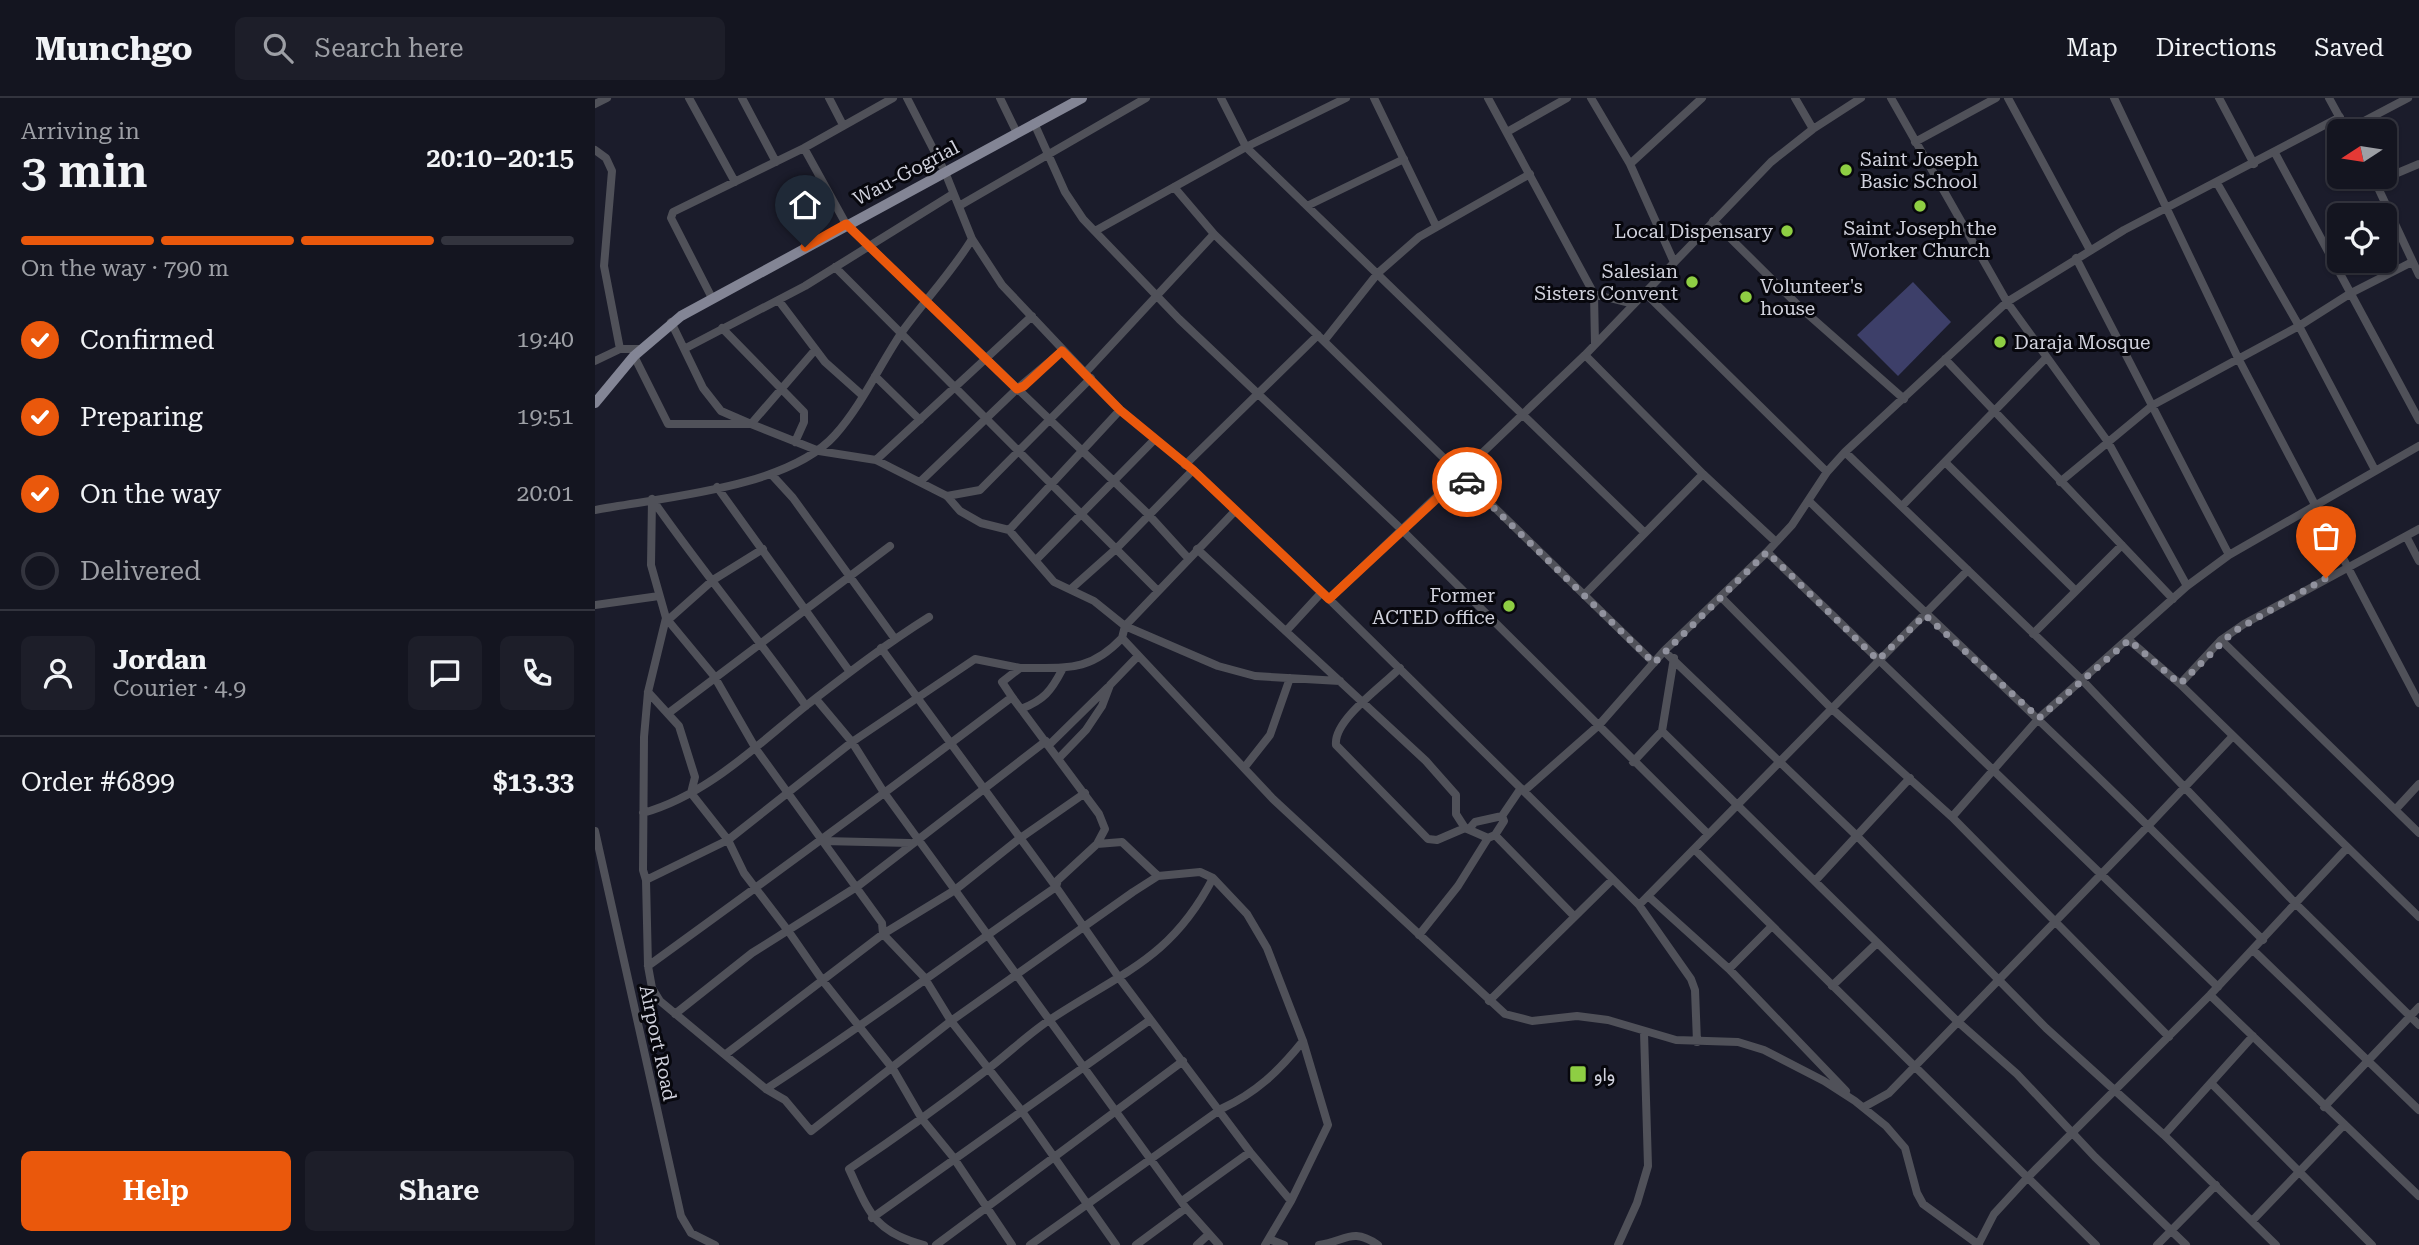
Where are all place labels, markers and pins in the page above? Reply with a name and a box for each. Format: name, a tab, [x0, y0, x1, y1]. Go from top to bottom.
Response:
place label: Saint Joseph Basic School	[1860, 148, 1979, 193]
marker: Saint Joseph Basic School	[1838, 162, 1854, 178]
pin	[775, 175, 835, 247]
marker: Saint Joseph the Worker Church	[1912, 198, 1928, 214]
place label: Saint Joseph the Worker Church	[1843, 217, 1997, 262]
place label: Local Dispensary	[1614, 220, 1774, 243]
marker: Local Dispensary	[1779, 223, 1795, 239]
place label: Salesian Sisters Convent	[1534, 260, 1678, 305]
marker: Salesian Sisters Convent	[1684, 274, 1700, 290]
place label: Volunteer's house	[1760, 275, 1863, 320]
marker: Volunteer's house	[1738, 289, 1754, 305]
place label: Daraja Mosque	[2014, 331, 2150, 354]
marker: Daraja Mosque	[1992, 334, 2008, 350]
pin	[2296, 506, 2356, 578]
place label: Former ACTED office	[1372, 584, 1495, 629]
marker: Former ACTED office	[1501, 598, 1517, 614]
place label: واو	[1594, 1063, 1615, 1086]
marker: واو	[1568, 1064, 1588, 1084]

